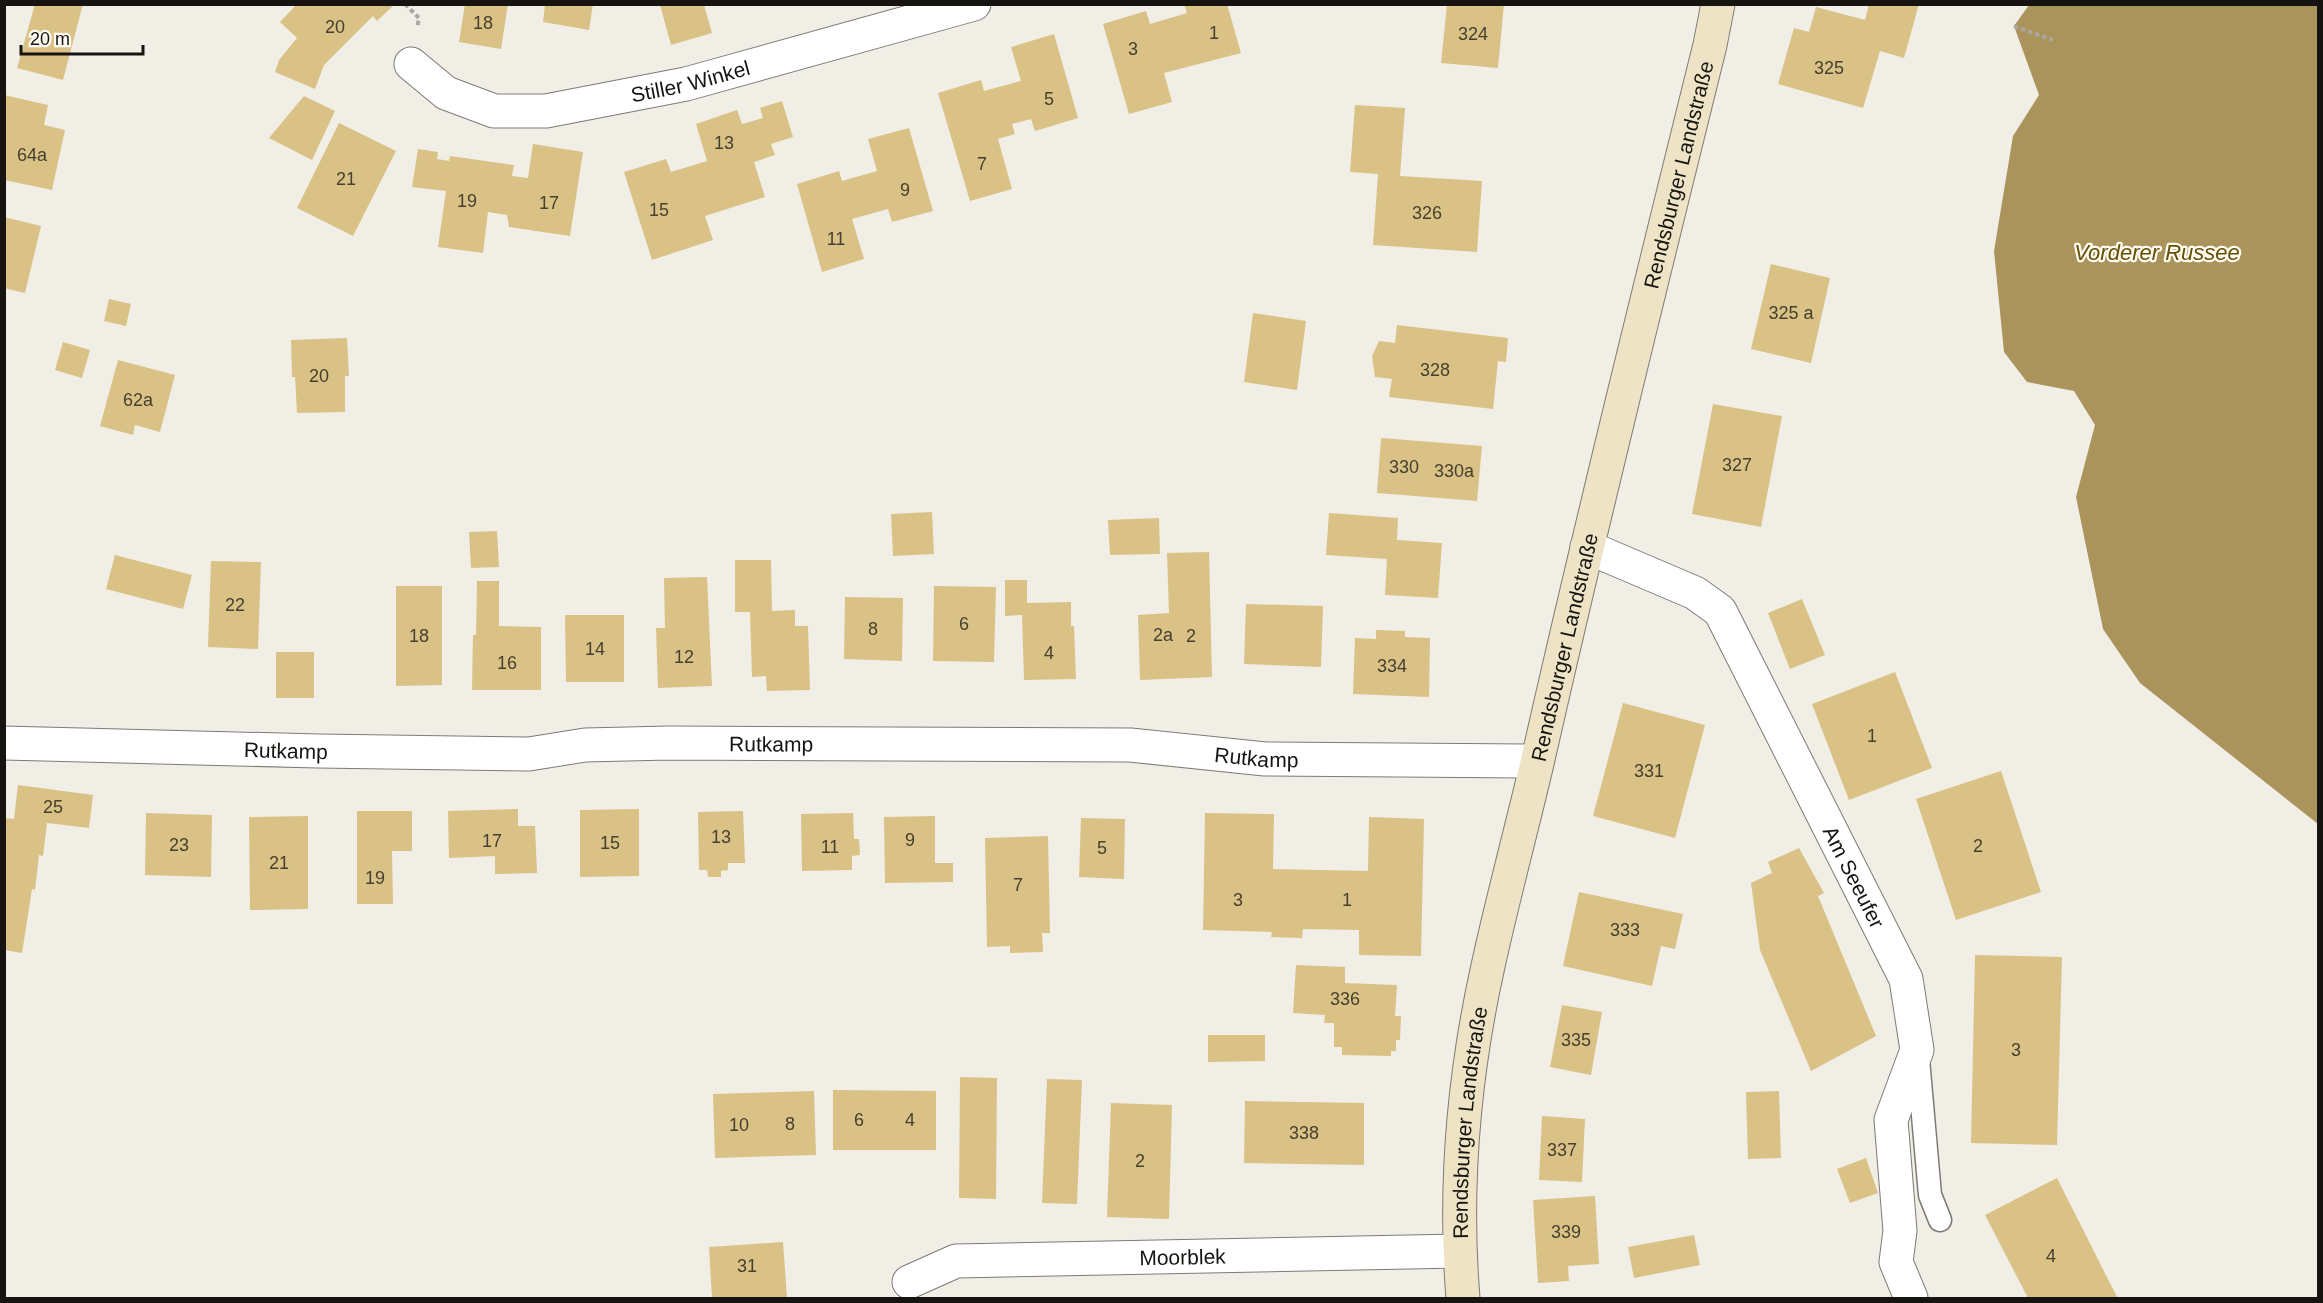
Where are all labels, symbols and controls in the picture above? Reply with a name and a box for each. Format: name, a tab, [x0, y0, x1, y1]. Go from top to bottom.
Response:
house number: 18	[473, 13, 493, 33]
house number: 20	[325, 17, 345, 37]
scale bar	[21, 18, 142, 56]
house number: 1	[1209, 23, 1219, 43]
house number: 324	[1458, 24, 1488, 44]
text: 20 m	[30, 29, 70, 49]
house number: 3	[1128, 39, 1138, 59]
street label: Stiller Winkel	[629, 55, 752, 106]
street label: Rendsburger Landstraße	[1639, 58, 1717, 291]
house number: 325	[1814, 58, 1844, 78]
house number: 5	[1044, 89, 1054, 109]
house number: 13	[714, 133, 734, 153]
house number: 64a	[17, 145, 48, 165]
house number: 7	[977, 154, 987, 174]
house number: 21	[336, 169, 356, 189]
house number: 9	[900, 180, 910, 200]
house number: 19	[457, 191, 477, 211]
house number: 17	[539, 193, 559, 213]
house number: 15	[649, 200, 669, 220]
house number: 326	[1412, 203, 1442, 223]
house number: 11	[827, 229, 845, 249]
water label: Vorderer Russee	[2074, 240, 2240, 265]
house number: 325 a	[1768, 303, 1815, 323]
house number: 328	[1420, 360, 1450, 380]
house number: 20	[309, 366, 329, 386]
house number: 62a	[123, 390, 154, 410]
house number: 327	[1722, 455, 1752, 475]
house number: 330	[1389, 457, 1419, 477]
house number: 330a	[1434, 461, 1475, 481]
street label: Rendsburger Landstraße	[1526, 531, 1602, 763]
house number: 22	[225, 595, 245, 615]
house number: 6	[959, 614, 969, 634]
house number: 8	[868, 619, 878, 639]
house number: 2a	[1153, 625, 1174, 645]
house number: 18	[409, 626, 429, 646]
house number: 2	[1186, 626, 1196, 646]
house number: 14	[585, 639, 605, 659]
house number: 4	[1044, 643, 1054, 663]
house number: 12	[674, 647, 694, 667]
house number: 16	[497, 653, 517, 673]
house number: 334	[1377, 656, 1407, 676]
house number: 1	[1867, 726, 1877, 746]
street label: Rutkamp	[729, 732, 813, 755]
street label: Rutkamp	[244, 738, 328, 763]
street label: Rutkamp	[1213, 742, 1299, 771]
house number: 331	[1634, 761, 1664, 781]
house number: 25	[43, 797, 63, 817]
street label: Am Seeufer	[1819, 822, 1890, 931]
house number: 13	[711, 827, 731, 847]
house number: 9	[905, 830, 915, 850]
house number: 17	[482, 831, 502, 851]
house number: 15	[600, 833, 620, 853]
house number: 23	[169, 835, 189, 855]
house number: 2	[1973, 836, 1983, 856]
house number: 11	[821, 837, 839, 857]
house number: 5	[1097, 838, 1107, 858]
house number: 21	[269, 853, 289, 873]
house number: 19	[365, 868, 385, 888]
house number: 7	[1013, 875, 1023, 895]
house number: 3	[1233, 890, 1243, 910]
house number: 1	[1342, 890, 1352, 910]
house number: 333	[1610, 920, 1640, 940]
house number: 336	[1330, 989, 1360, 1009]
street label: Rendsburger Landstraße	[1448, 1004, 1491, 1239]
house number: 335	[1561, 1030, 1591, 1050]
house number: 3	[2011, 1040, 2021, 1060]
house number: 6	[854, 1110, 864, 1130]
house number: 4	[905, 1110, 915, 1130]
house number: 8	[785, 1114, 795, 1134]
house number: 10	[729, 1115, 749, 1135]
house number: 338	[1289, 1123, 1319, 1143]
house number: 337	[1547, 1140, 1577, 1160]
house number: 2	[1135, 1151, 1145, 1171]
house number: 339	[1551, 1222, 1581, 1242]
street label: Moorblek	[1139, 1244, 1226, 1269]
house number: 4	[2046, 1246, 2056, 1266]
house number: 31	[737, 1256, 757, 1276]

